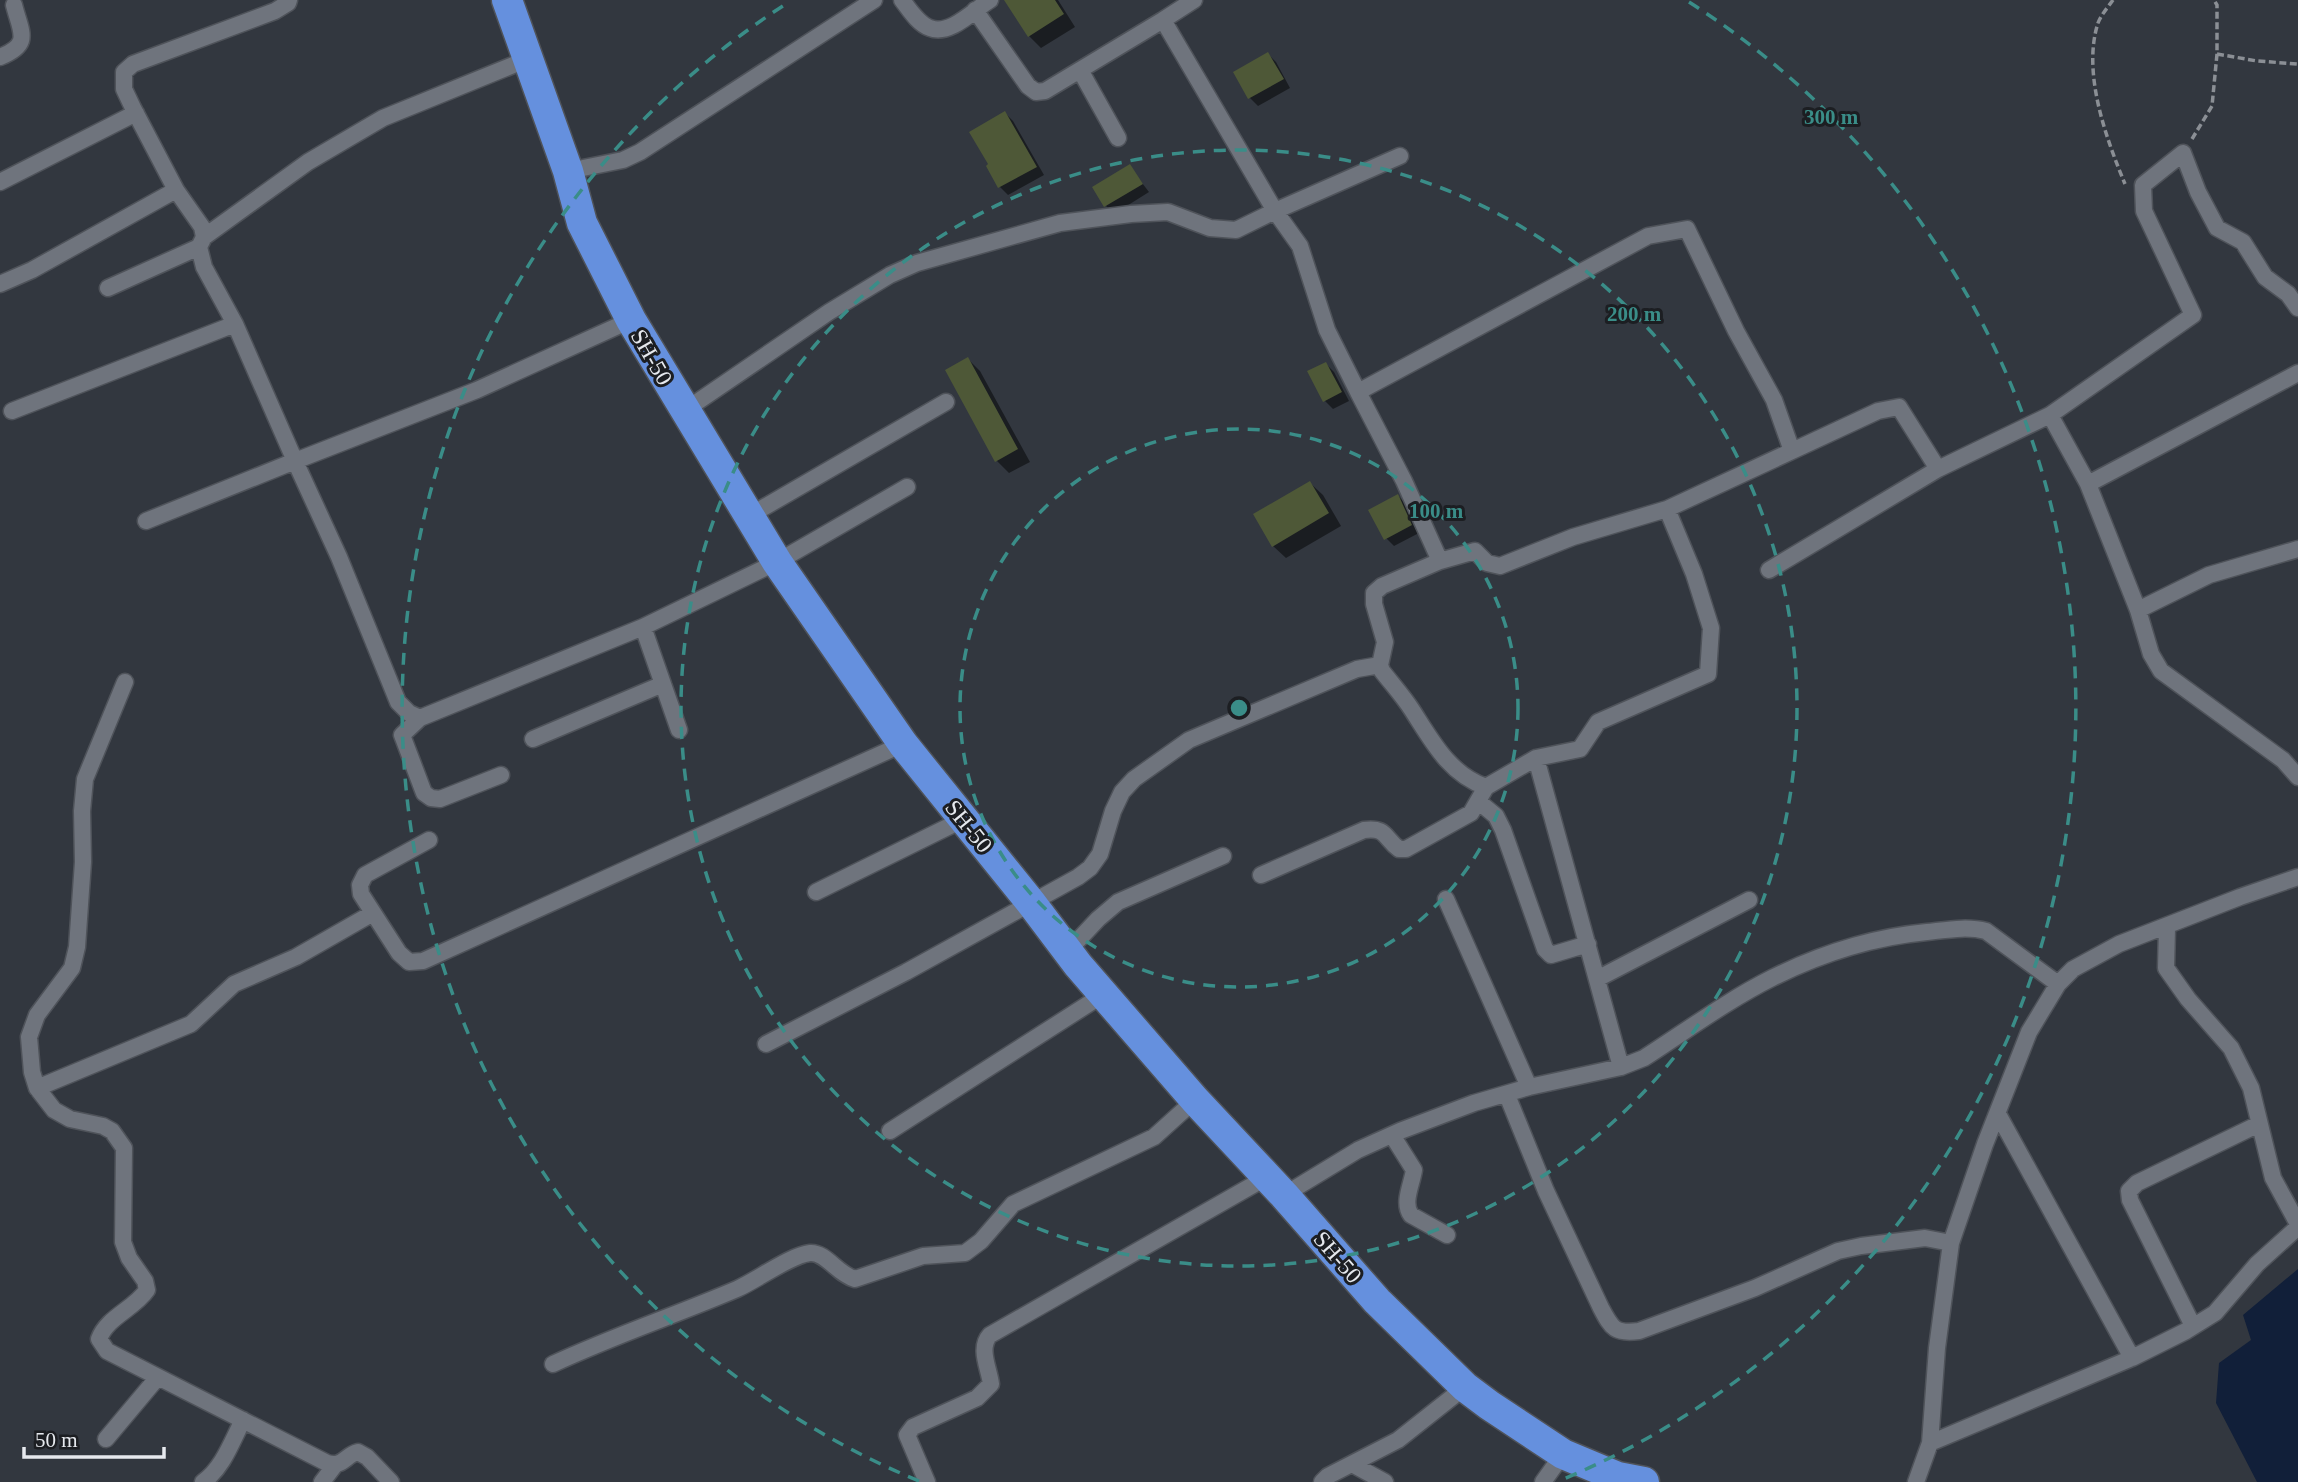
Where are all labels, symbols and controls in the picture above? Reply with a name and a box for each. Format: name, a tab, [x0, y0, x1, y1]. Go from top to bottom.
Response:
text: 300 m	[1804, 105, 1859, 129]
text: 200 m	[1607, 302, 1662, 326]
street label: SH-50	[626, 325, 677, 390]
text: 100 m	[1409, 499, 1464, 523]
centre of rings	[1227, 696, 1251, 720]
street label: SH-50	[940, 795, 997, 858]
street label: SH-50	[1308, 1226, 1367, 1288]
scale bar	[24, 1416, 164, 1460]
text: 50 m	[35, 1428, 78, 1452]

